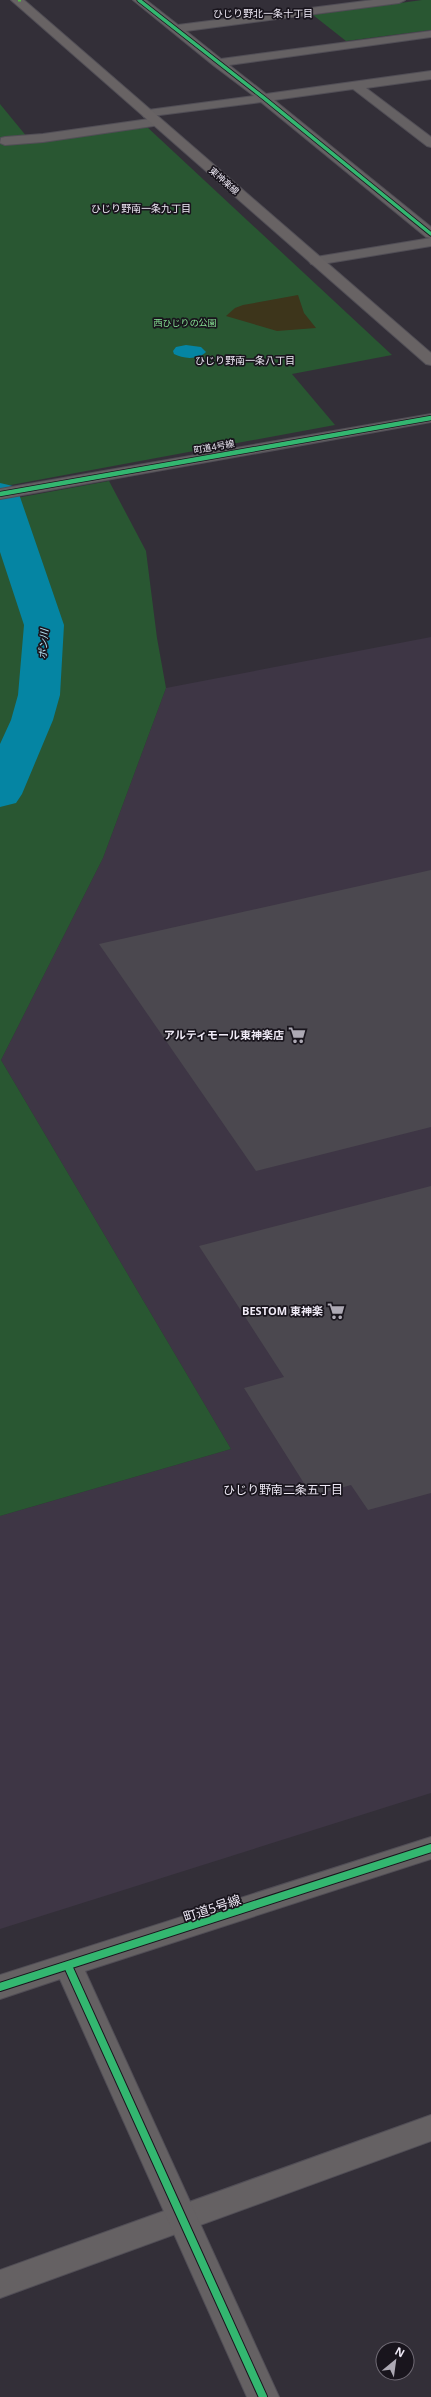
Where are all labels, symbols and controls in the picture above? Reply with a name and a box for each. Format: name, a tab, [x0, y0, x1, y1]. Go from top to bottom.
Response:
district label: ひじり野北一条十丁目	[213, 6, 313, 20]
street label: 東神楽線	[206, 164, 243, 198]
district label: ひじり野南一条九丁目	[91, 201, 191, 215]
park label: 西ひじりの公園	[153, 316, 217, 329]
district label: ひじり野南一条八丁目	[195, 353, 295, 367]
street label: 町道4号線	[193, 436, 236, 456]
water label: ポン川	[35, 628, 51, 659]
supermarket icon: アルティモール東神楽店	[287, 1025, 307, 1045]
place label: アルティモール東神楽店	[164, 1027, 284, 1042]
supermarket icon: BESTOM 東神楽	[326, 1301, 346, 1321]
place label: BESTOM 東神楽	[242, 1303, 323, 1318]
district label: ひじり野南二条五丁目	[223, 1481, 343, 1498]
street label: 町道5号線	[181, 1890, 243, 1926]
north arrow	[375, 2341, 415, 2381]
text: N	[393, 2343, 408, 2361]

